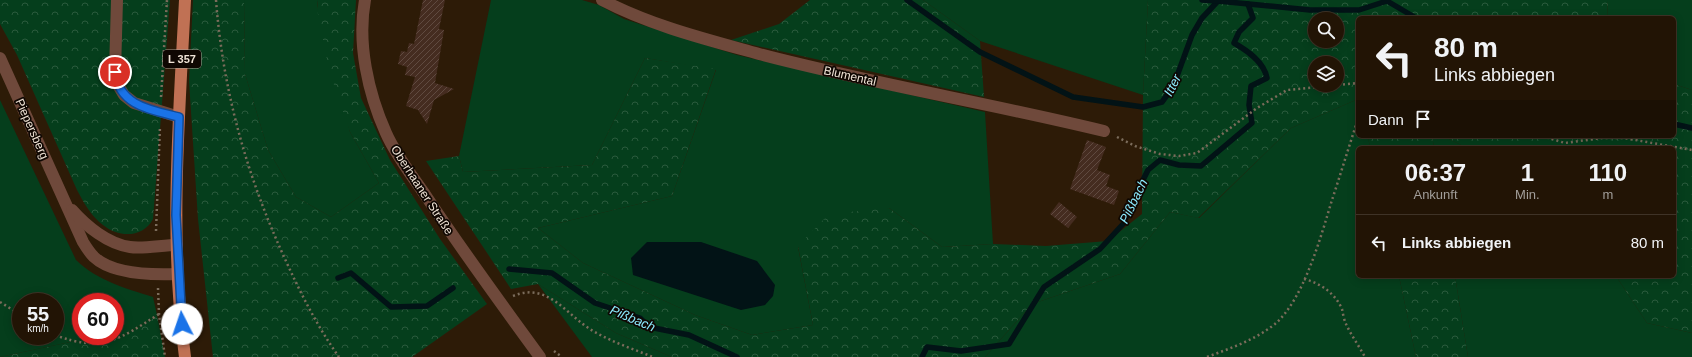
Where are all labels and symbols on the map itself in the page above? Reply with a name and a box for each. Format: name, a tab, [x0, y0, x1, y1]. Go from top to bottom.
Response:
road number: L 357	[163, 50, 201, 68]
pin	[98, 55, 132, 89]
street label: Blumental	[822, 63, 878, 89]
water label: Itter	[1161, 71, 1185, 99]
street label: Piepersberg	[12, 97, 52, 161]
street label: Oberhaaner Straße	[388, 143, 456, 237]
water label: Pißbach	[1116, 176, 1151, 226]
speed limit sign: 60	[72, 293, 124, 345]
water label: Pißbach	[608, 302, 658, 335]
position arrow	[161, 303, 203, 345]

